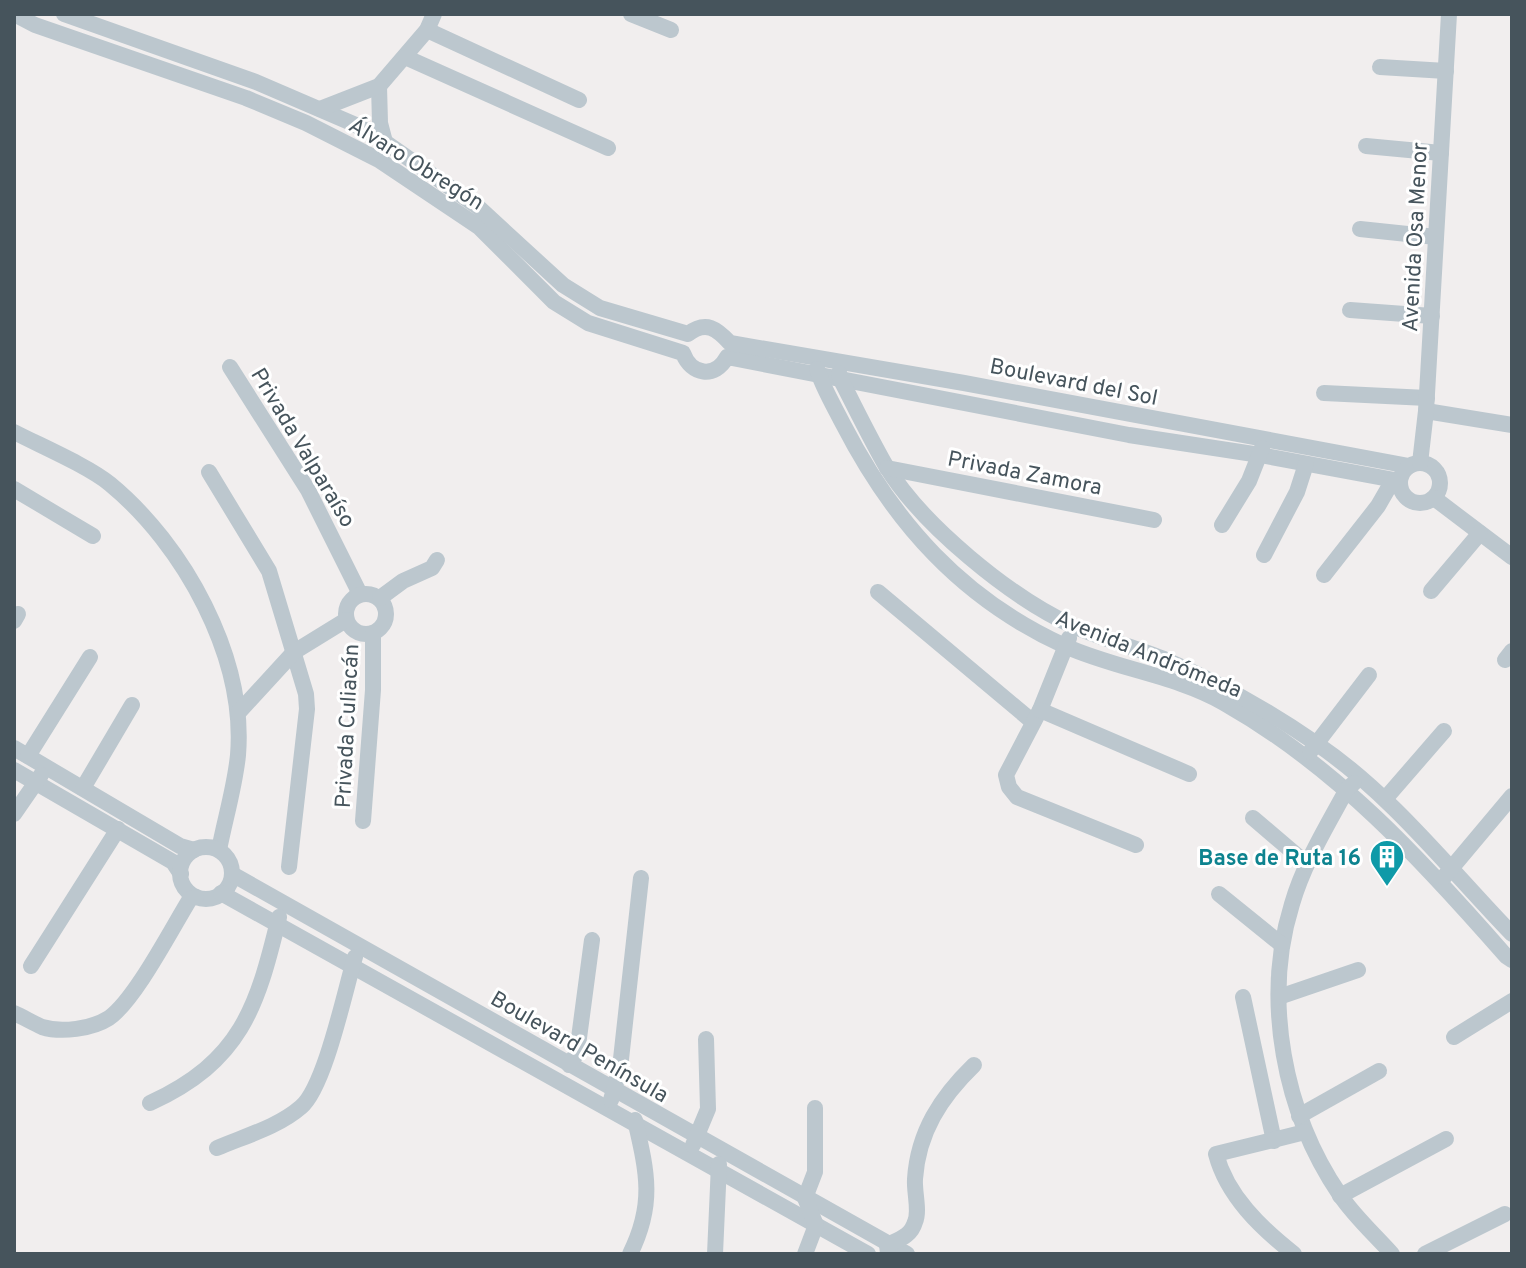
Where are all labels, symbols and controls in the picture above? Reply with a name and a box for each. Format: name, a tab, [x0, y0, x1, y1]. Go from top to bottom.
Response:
street label: Álvaro Obregón	[343, 111, 489, 217]
street label: Avenida Osa Menor	[1398, 141, 1435, 333]
street label: Boulevard del Sol	[987, 354, 1160, 413]
street label: Privada Valparaíso	[244, 364, 360, 533]
street label: Privada Zamora	[945, 446, 1104, 503]
street label: Avenida Andrómeda	[1051, 606, 1245, 705]
street label: Privada Culiacán	[331, 643, 366, 809]
building icon: Base de Ruta 16	[1368, 838, 1406, 888]
place label: Base de Ruta 16	[1198, 846, 1361, 873]
street label: Boulevard Península	[485, 986, 672, 1110]

